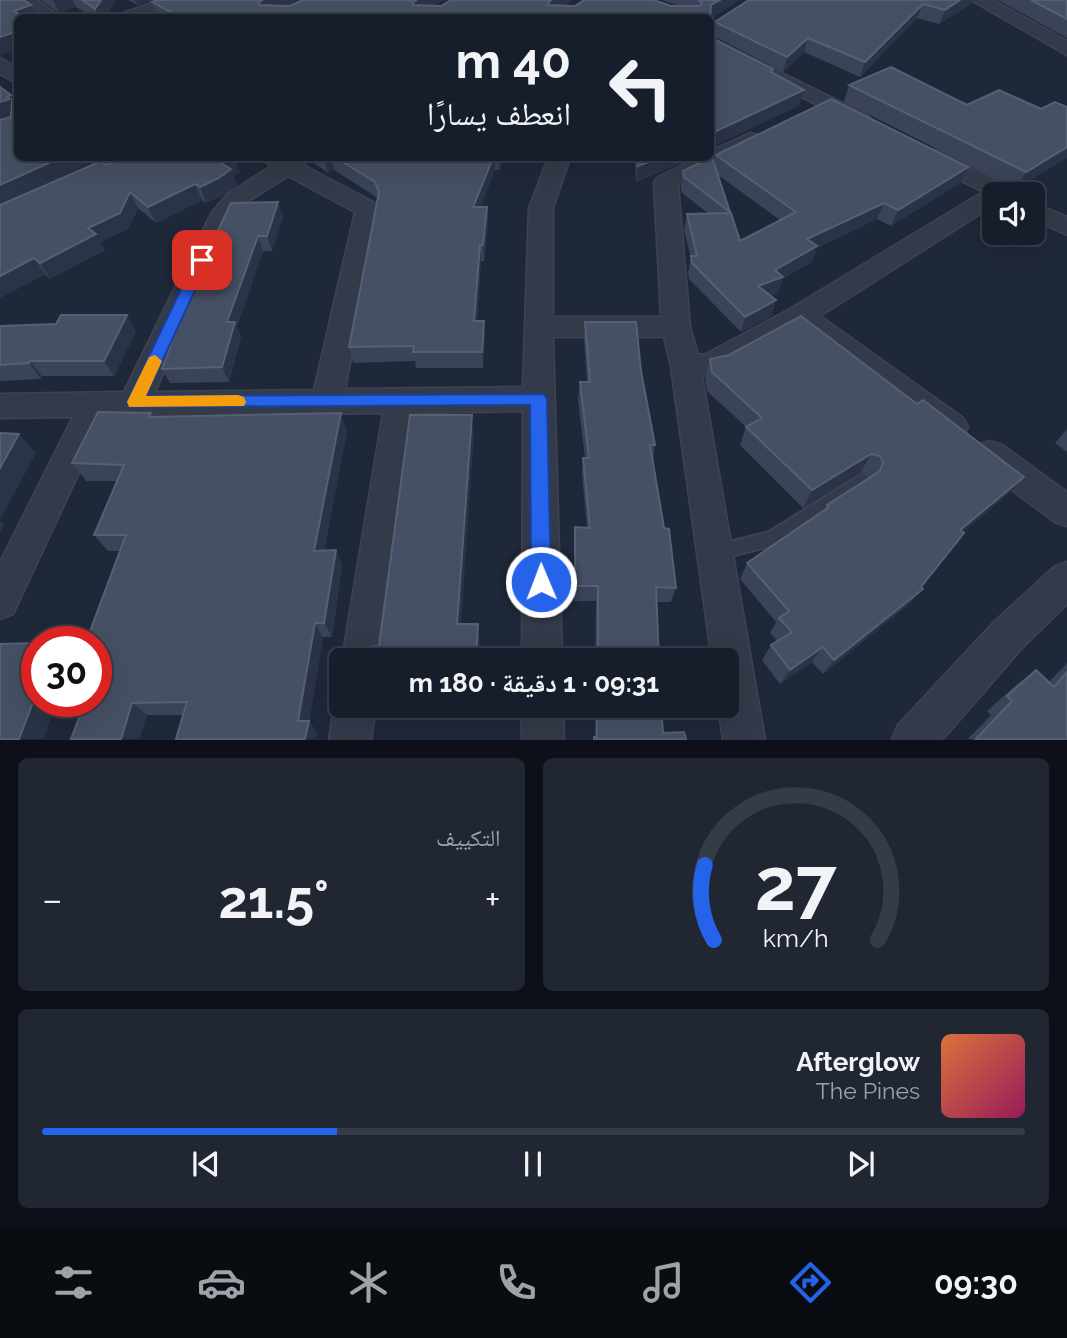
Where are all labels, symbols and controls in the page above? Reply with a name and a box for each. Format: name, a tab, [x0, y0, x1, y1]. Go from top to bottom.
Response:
text: 40 m	[456, 32, 571, 89]
icon: left	[595, 42, 686, 133]
text: انعطف يسارًا	[427, 95, 571, 132]
map controls	[982, 182, 1045, 245]
button: sound	[982, 182, 1045, 245]
pin	[172, 230, 232, 290]
icon: arrive	[183, 241, 221, 279]
position arrow	[504, 545, 578, 619]
speed limit sign: 30	[21, 626, 112, 717]
text: 09:31 · 1 دقيقة · 180 m	[409, 668, 659, 698]
text: التكييف	[436, 824, 501, 851]
text: 27	[755, 843, 837, 928]
text: 21.5°	[218, 869, 329, 930]
text: −	[42, 877, 62, 922]
text: +	[485, 877, 501, 922]
text: km/h	[763, 923, 829, 953]
text: Afterglow	[796, 1047, 920, 1077]
text: The Pines	[816, 1077, 920, 1104]
icon: previous	[187, 1145, 225, 1183]
icon: pause	[514, 1145, 552, 1183]
icon: next	[842, 1145, 880, 1183]
icon: filters	[49, 1258, 98, 1307]
icon: car	[197, 1258, 246, 1307]
icon: climate	[344, 1258, 393, 1307]
icon: phone	[492, 1258, 541, 1307]
icon: music	[639, 1258, 688, 1307]
icon: directions	[786, 1258, 835, 1307]
text: 09:30	[934, 1264, 1018, 1301]

